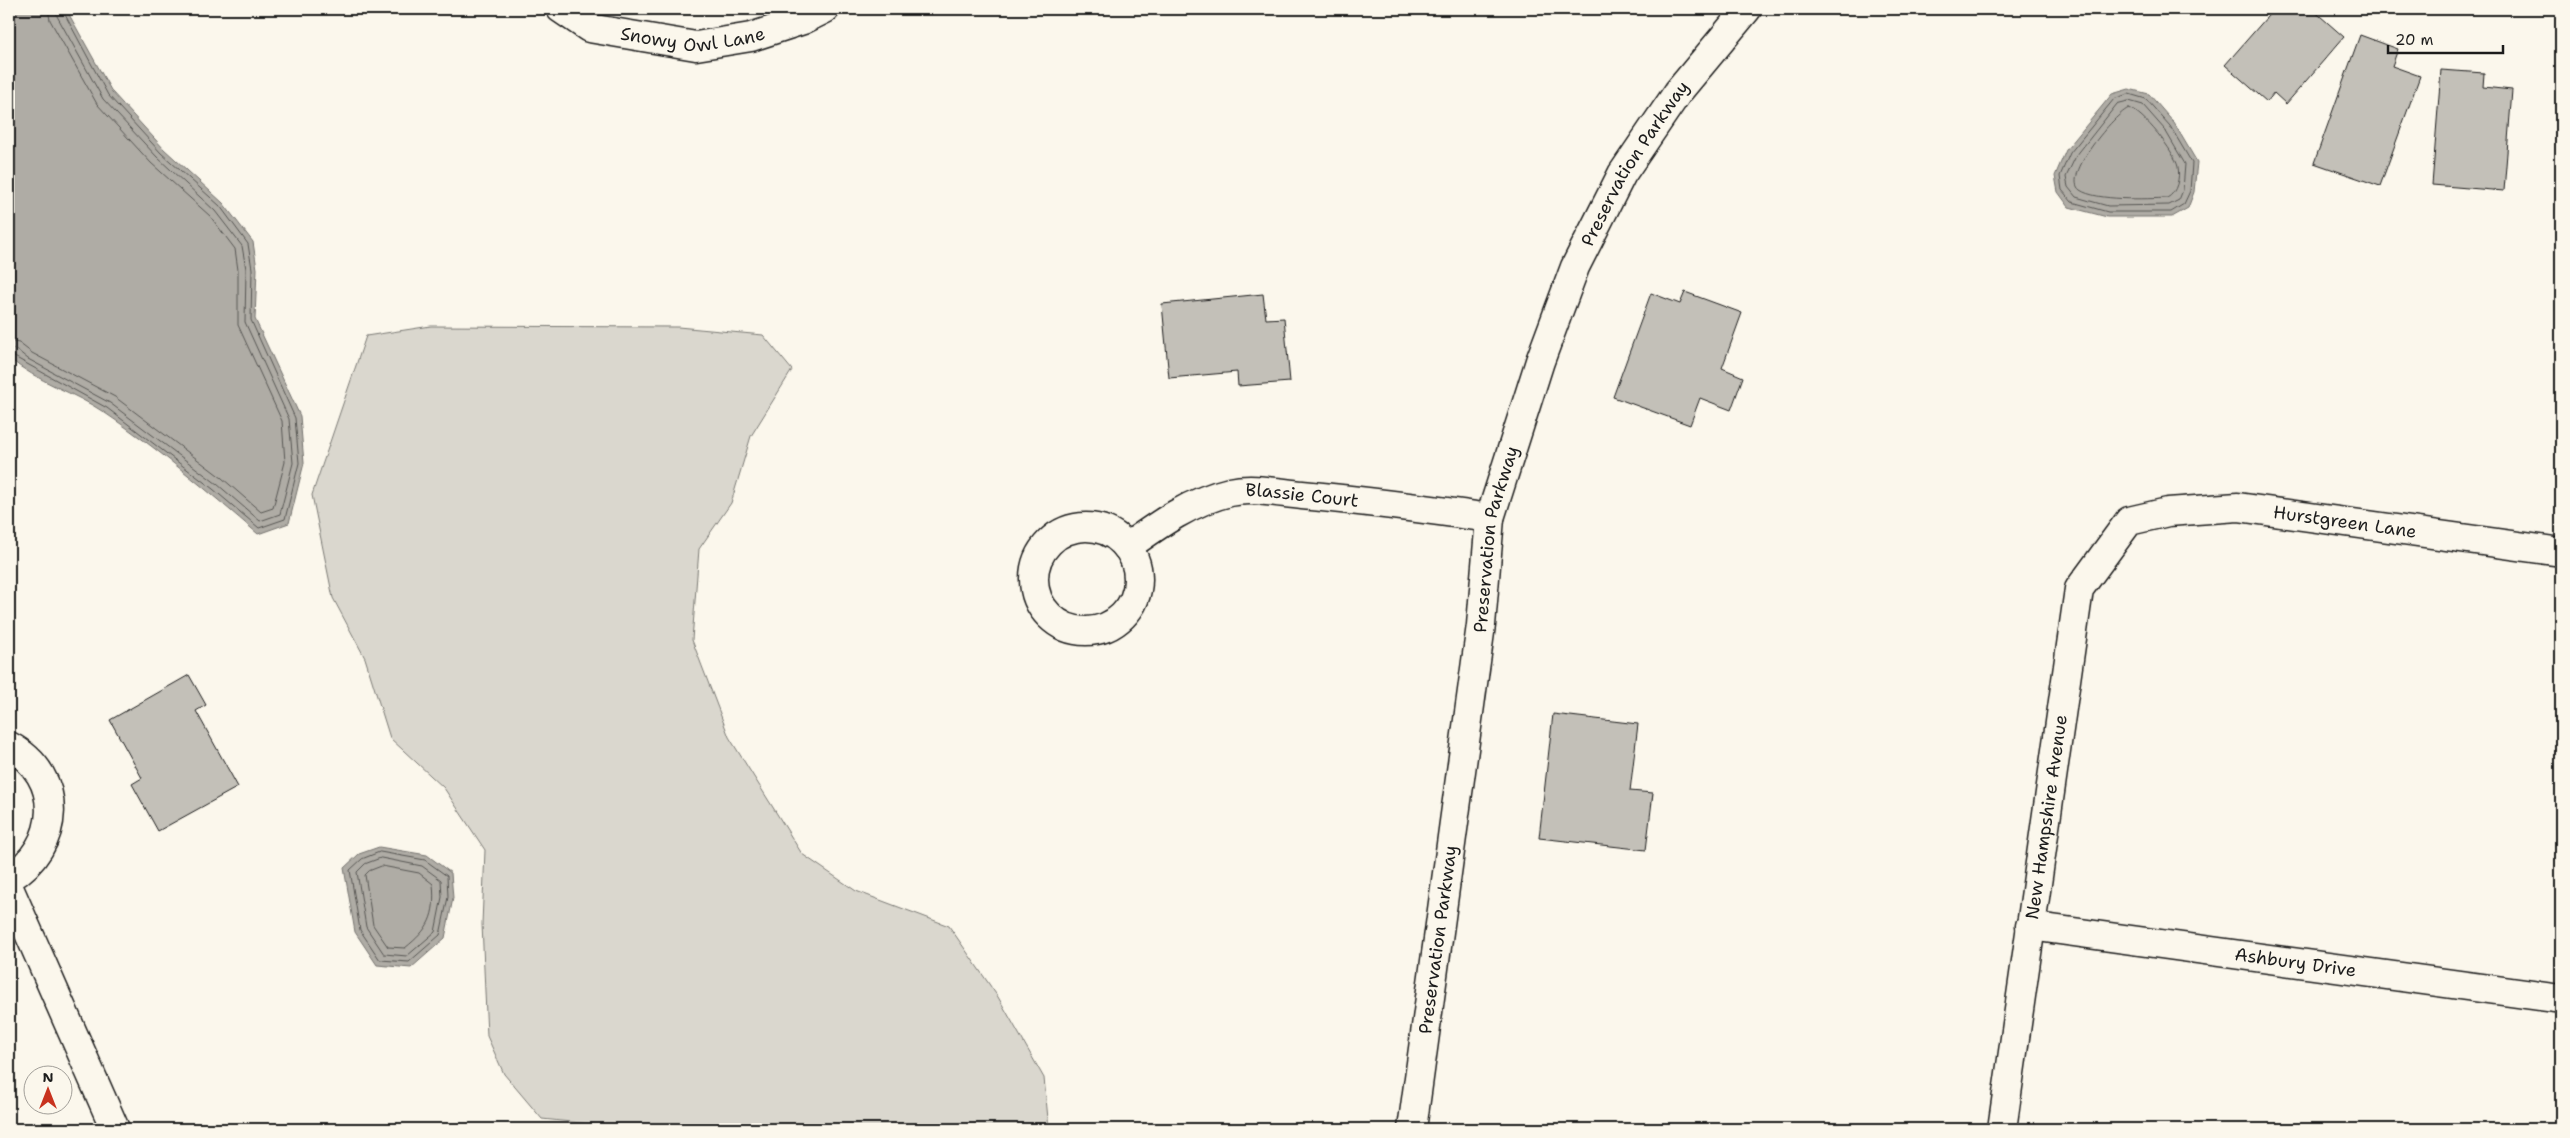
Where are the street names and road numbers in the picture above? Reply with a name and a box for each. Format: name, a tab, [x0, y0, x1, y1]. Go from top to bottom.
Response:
street label: Snowy Owl Lane	[619, 21, 768, 58]
street label: Preservation Parkway	[1575, 75, 1695, 250]
street label: Preservation Parkway	[1468, 443, 1524, 634]
street label: Blassie Court	[1245, 478, 1360, 513]
street label: Hurstgreen Lane	[2272, 500, 2418, 544]
street label: New Hampshire Avenue	[2020, 713, 2073, 921]
street label: Preservation Parkway	[1413, 844, 1463, 1036]
street label: Ashbury Drive	[2233, 942, 2358, 983]

